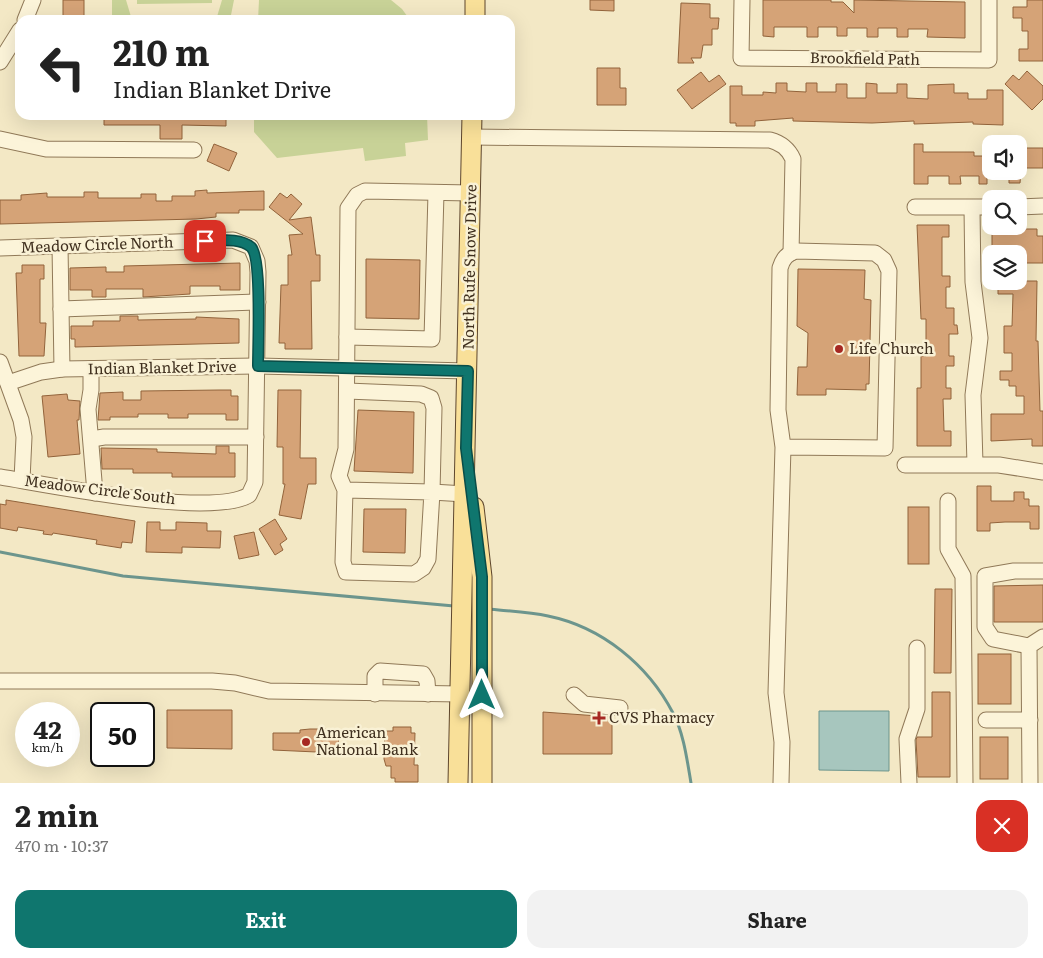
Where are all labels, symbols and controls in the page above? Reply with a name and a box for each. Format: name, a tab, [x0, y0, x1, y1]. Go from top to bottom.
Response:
text: 210 m	[113, 25, 210, 77]
icon: left	[30, 35, 95, 100]
street label: Brookfield Path	[810, 45, 920, 70]
text: Indian Blanket Drive	[113, 72, 331, 105]
map controls	[982, 135, 1027, 290]
button: sound	[982, 135, 1027, 180]
street label: North Rufe Snow Drive	[456, 184, 481, 350]
button: search	[982, 190, 1027, 235]
pin	[184, 220, 226, 262]
icon: arrive	[191, 227, 219, 255]
street label: Meadow Circle North	[20, 229, 174, 258]
button: layers	[982, 245, 1027, 290]
place label: Life Church	[849, 336, 934, 359]
marker: Life Church	[833, 343, 845, 355]
street label: Indian Blanket Drive	[87, 354, 237, 379]
street label: Meadow Circle South	[23, 468, 177, 509]
position arrow	[455, 668, 507, 720]
speed limit sign: 50	[90, 702, 155, 767]
place label: CVS Pharmacy	[609, 705, 715, 728]
text: 42	[33, 710, 62, 747]
marker: CVS Pharmacy	[593, 712, 605, 724]
place label: American National Bank	[316, 720, 419, 760]
marker: American National Bank	[300, 736, 312, 748]
text: km/h	[32, 738, 63, 756]
text: 2 min	[15, 792, 99, 836]
button: close	[976, 800, 1028, 852]
text: 470 m · 10:37	[15, 833, 108, 857]
button: Exit	[15, 890, 517, 948]
button: Share	[527, 890, 1028, 948]

